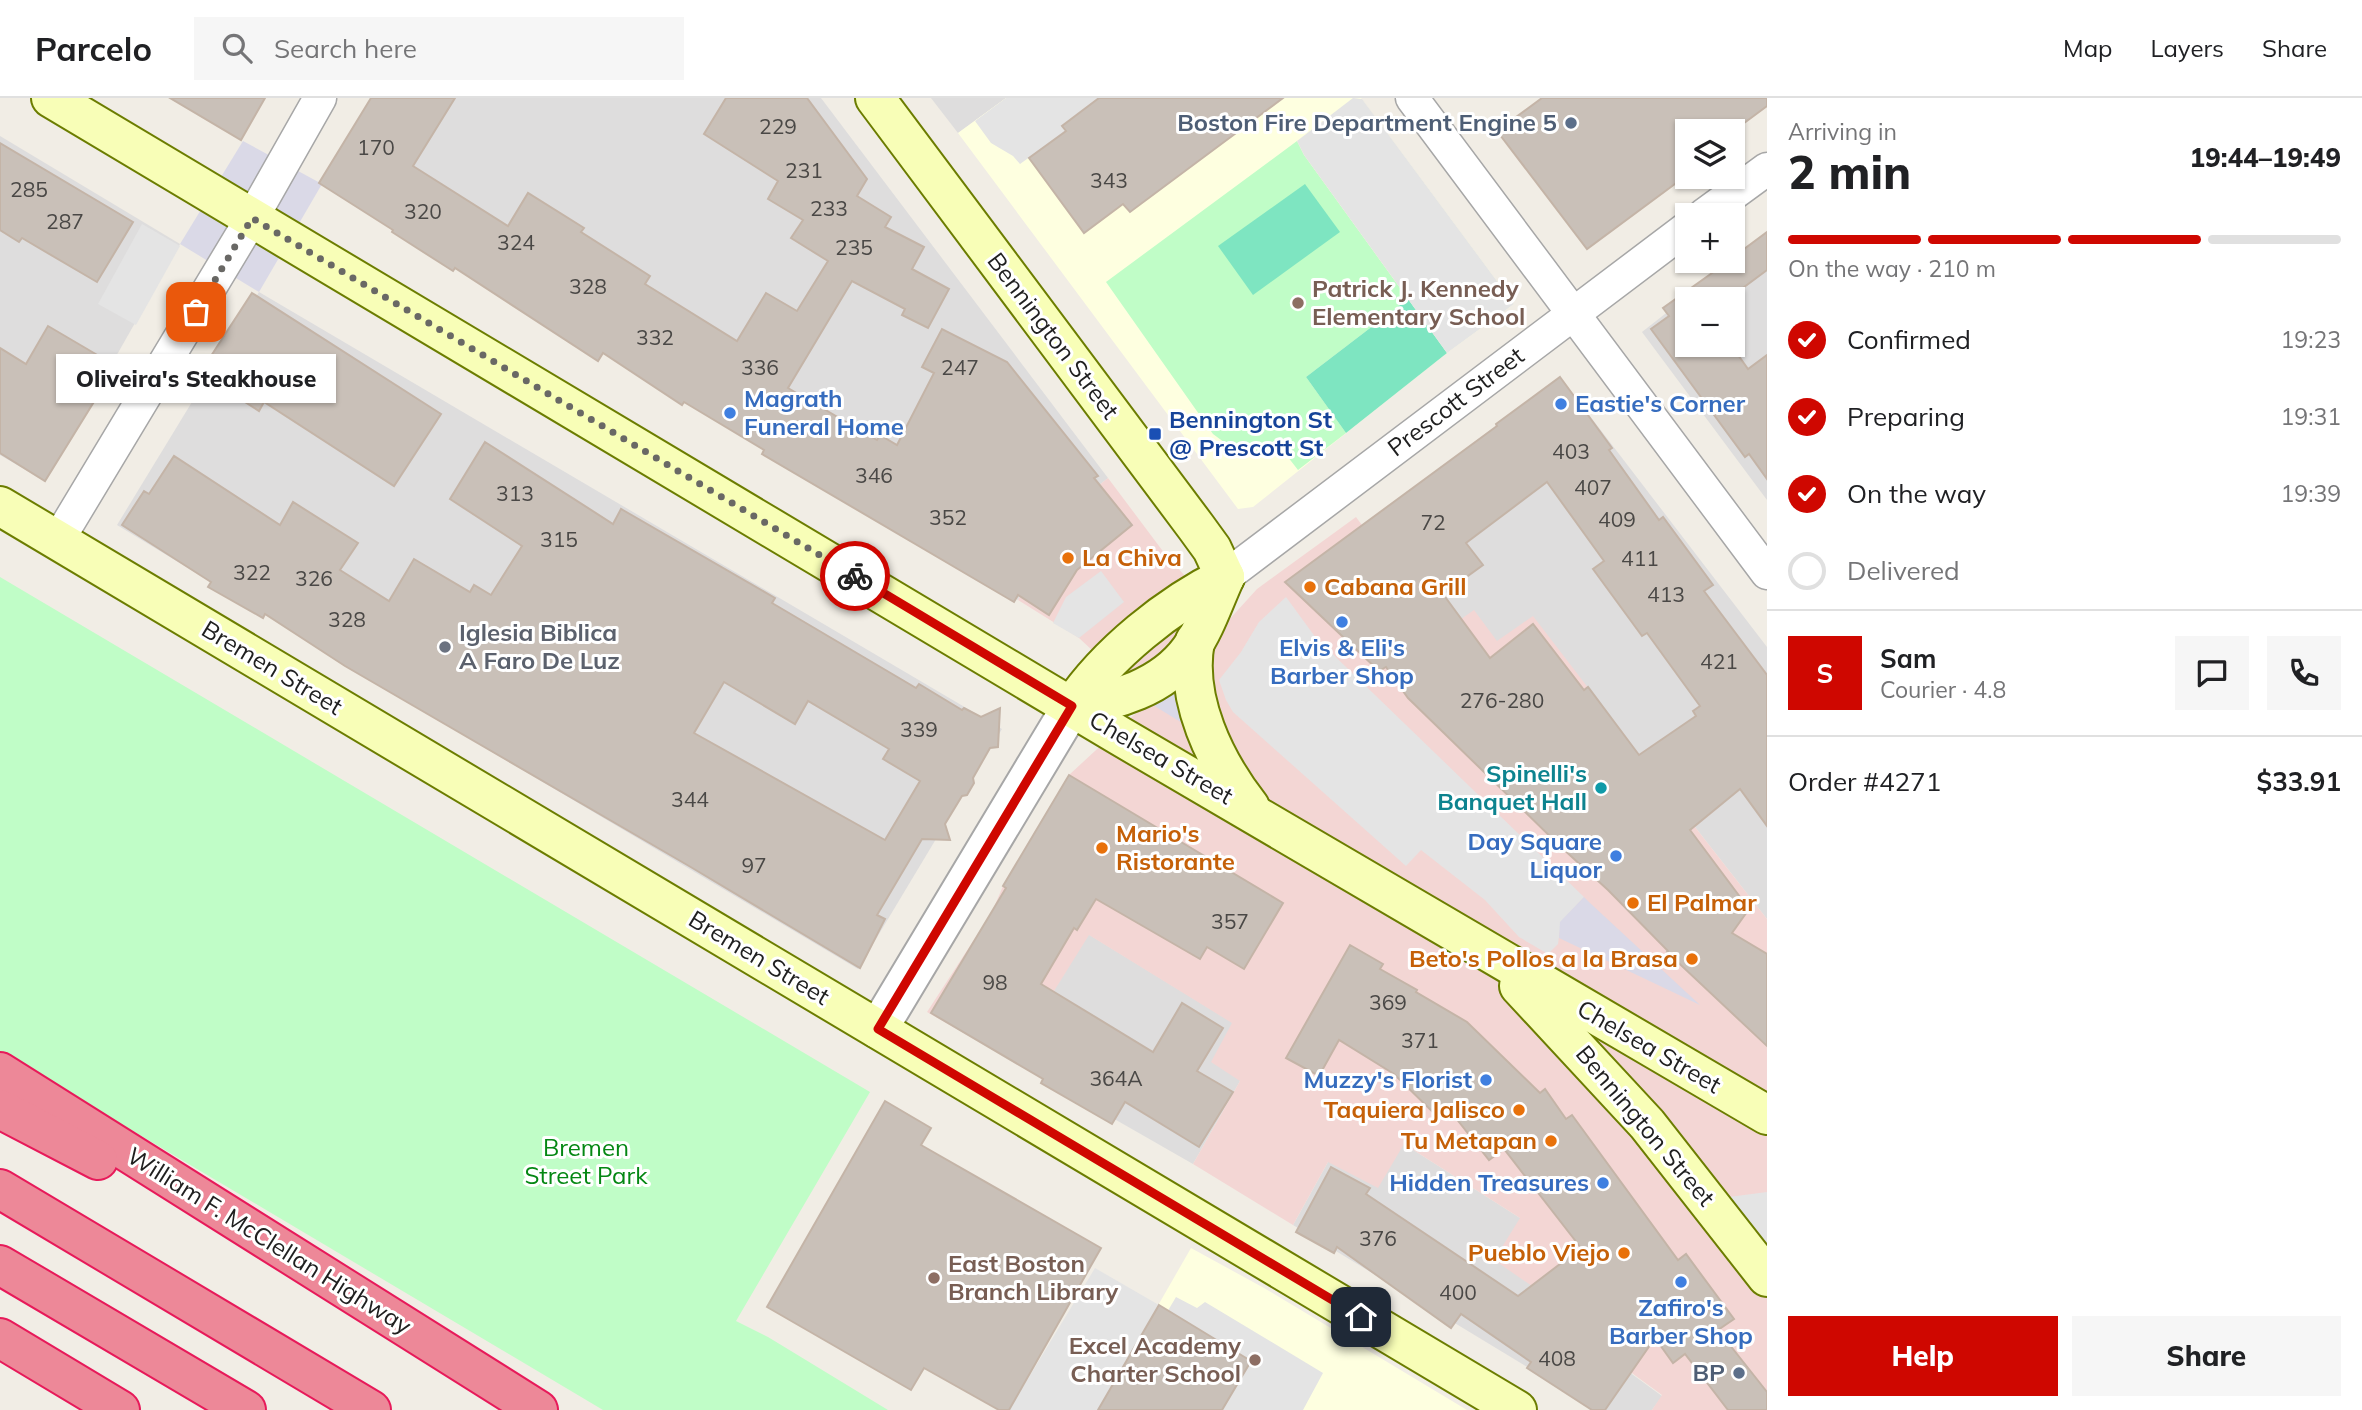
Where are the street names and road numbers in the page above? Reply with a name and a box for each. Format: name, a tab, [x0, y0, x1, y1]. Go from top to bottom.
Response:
street label: Bennington Street	[982, 246, 1126, 424]
street label: Prescott Street	[1381, 340, 1530, 462]
street label: Bremen Street	[197, 613, 348, 721]
street label: Chelsea Street	[1084, 704, 1239, 810]
street label: Bremen Street	[684, 903, 835, 1011]
street label: Chelsea Street	[1572, 993, 1727, 1099]
street label: Bennington Street	[1570, 1039, 1722, 1212]
street label: William F. McClellan Highway	[122, 1140, 418, 1340]

